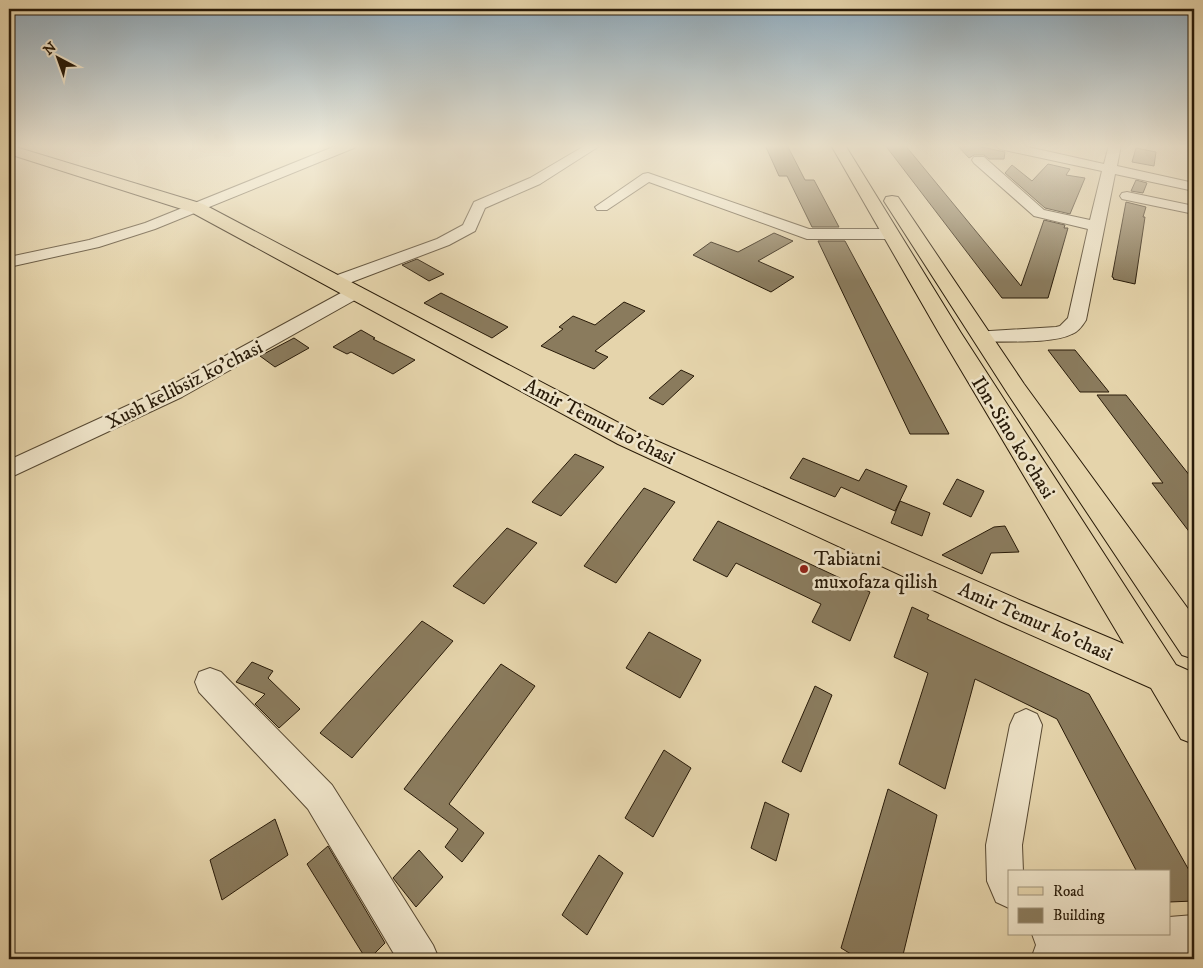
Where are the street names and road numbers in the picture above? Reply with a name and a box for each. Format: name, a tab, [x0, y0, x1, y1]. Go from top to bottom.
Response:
street label: Xush kelibsiz ko'chasi	[102, 335, 267, 436]
street label: Ibn-Sino ko'chasi	[965, 372, 1060, 504]
street label: Amir Temur ko'chasi	[520, 374, 679, 471]
street label: Amir Temur ko'chasi	[954, 577, 1116, 668]

